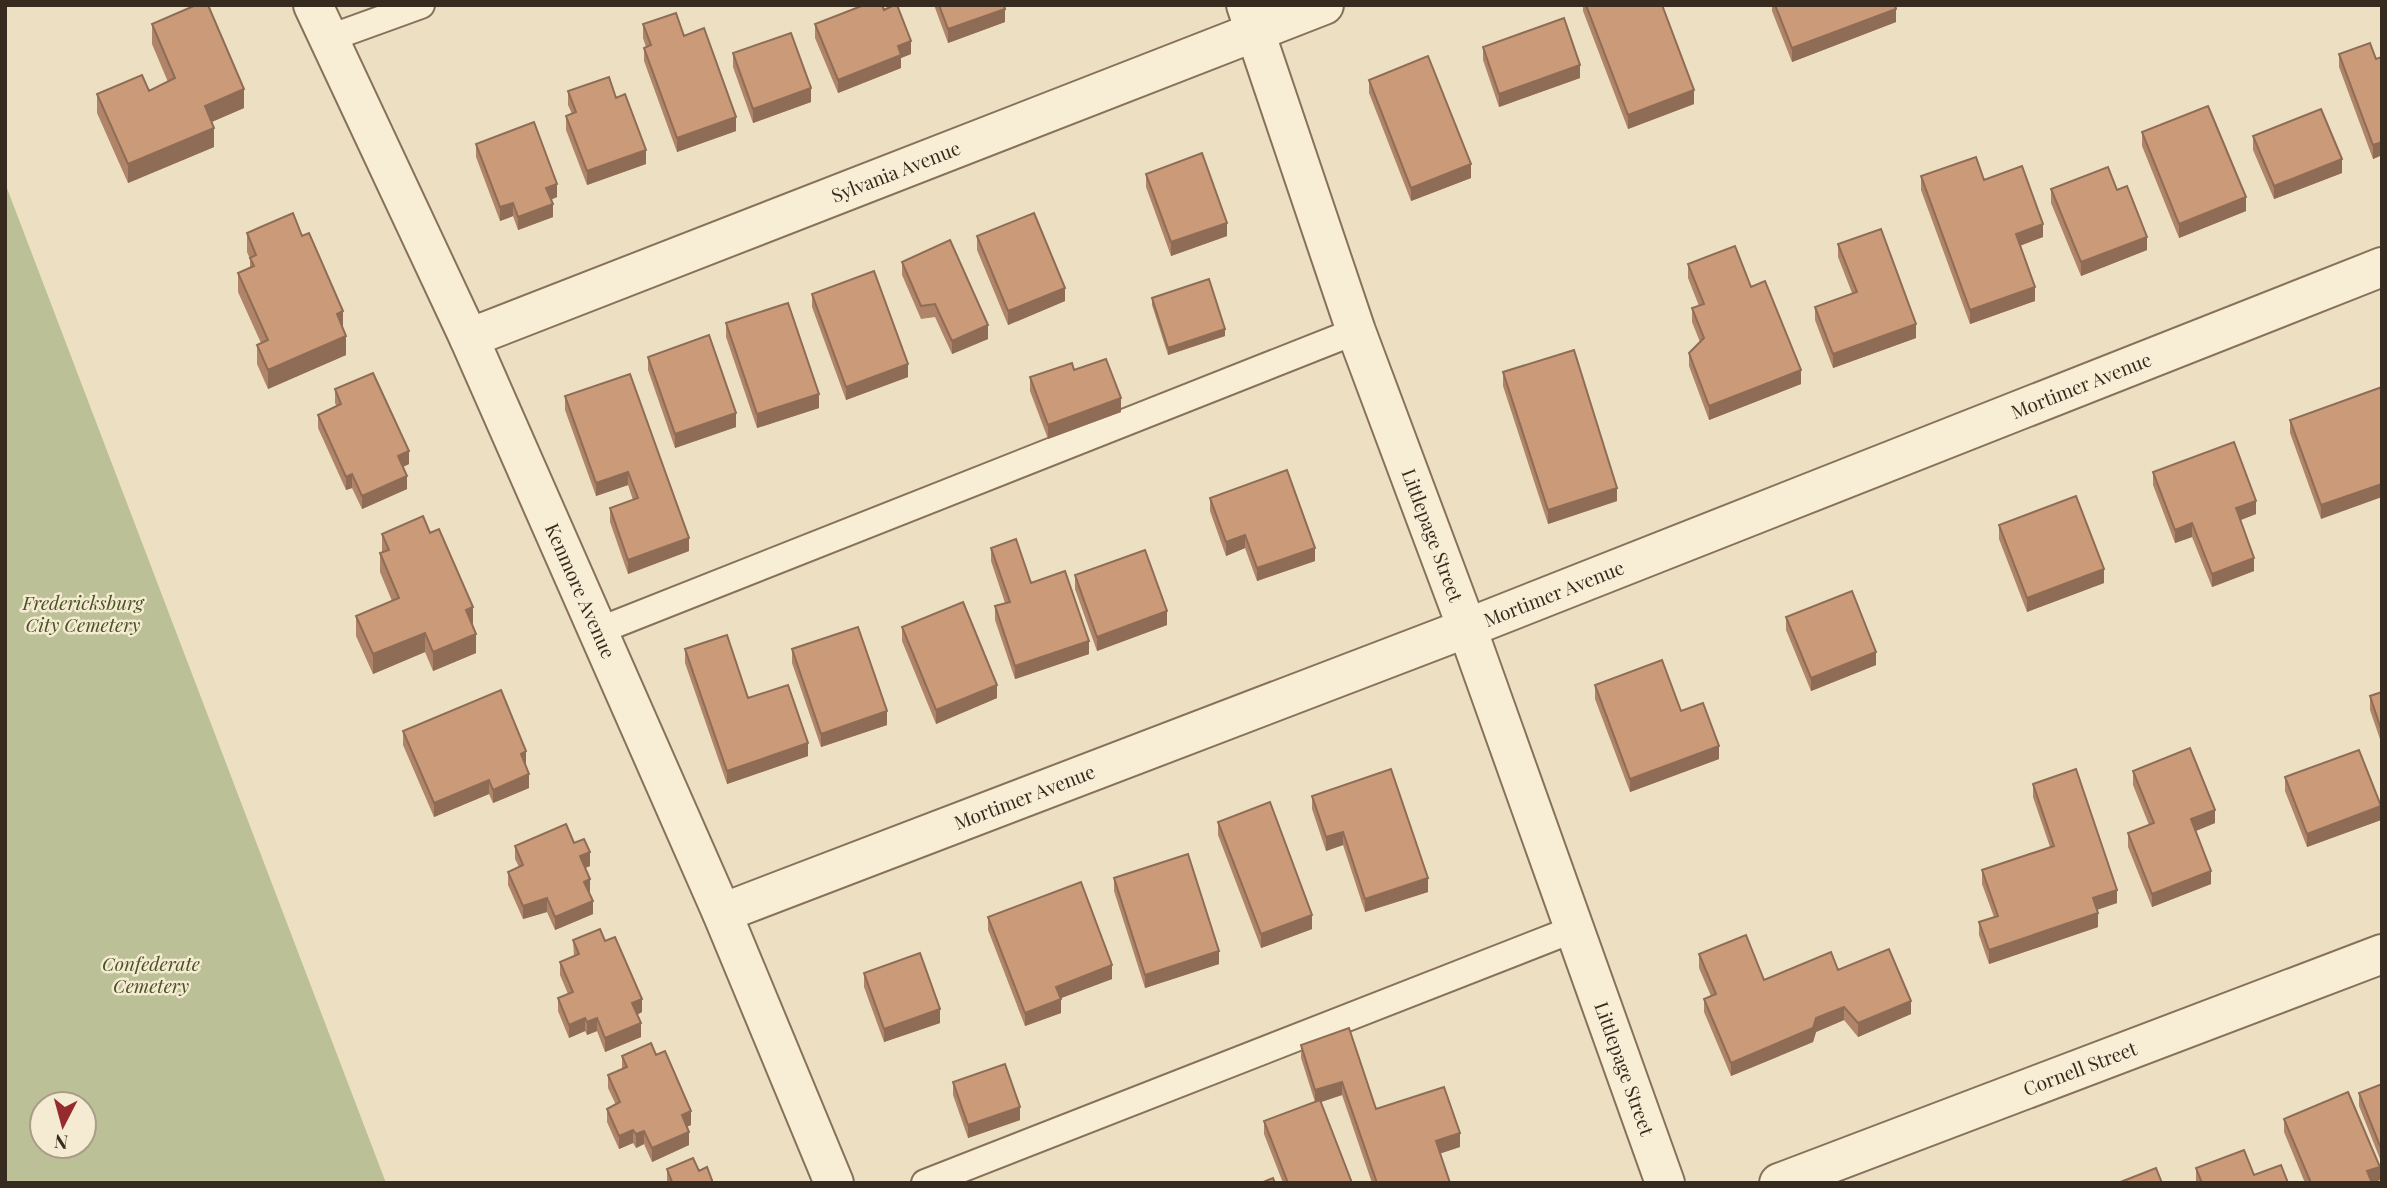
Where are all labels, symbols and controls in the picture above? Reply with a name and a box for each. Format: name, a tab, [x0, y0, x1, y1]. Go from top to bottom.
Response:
street label: Sylvania Avenue	[827, 134, 964, 208]
street label: Mortimer Avenue	[2007, 345, 2155, 424]
street label: Littlepage Street	[1397, 465, 1470, 605]
street label: Kenmore Avenue	[540, 519, 622, 662]
street label: Mortimer Avenue	[1479, 553, 1627, 632]
park label: Fredericksburg City Cemetery	[21, 589, 145, 637]
street label: Mortimer Avenue	[950, 758, 1098, 835]
park label: Confederate Cemetery	[102, 950, 200, 998]
street label: Littlepage Street	[1589, 998, 1661, 1139]
street label: Cornell Street	[2019, 1034, 2140, 1101]
north arrow	[28, 1090, 98, 1160]
text: N	[53, 1129, 69, 1157]

